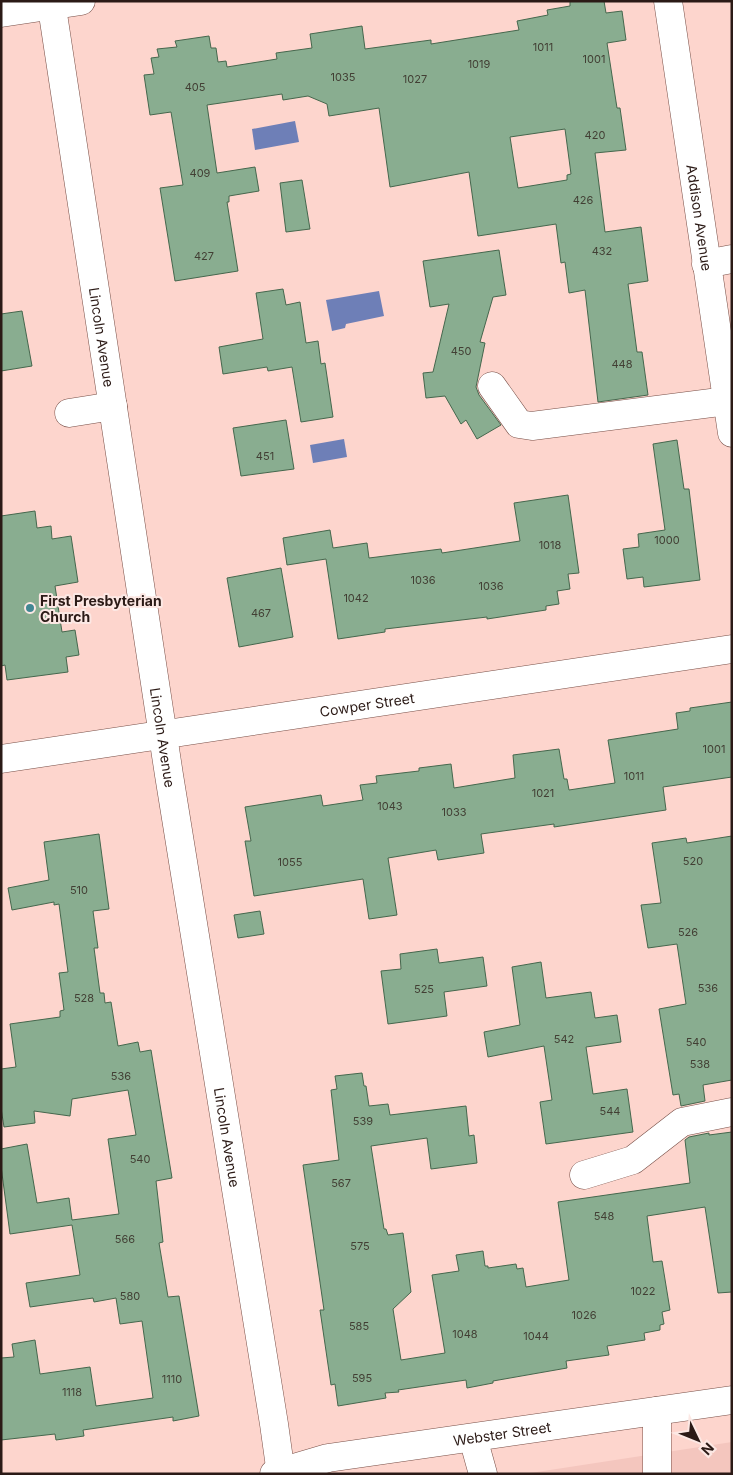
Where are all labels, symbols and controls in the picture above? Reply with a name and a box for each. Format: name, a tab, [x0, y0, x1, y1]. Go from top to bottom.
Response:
house number: 1011	[533, 40, 553, 54]
house number: 1001	[583, 52, 605, 66]
house number: 1019	[468, 57, 491, 71]
house number: 1035	[331, 70, 356, 84]
house number: 1027	[403, 72, 427, 86]
house number: 405	[185, 80, 206, 94]
house number: 420	[585, 128, 605, 142]
street label: Addison Avenue	[684, 163, 716, 272]
house number: 409	[190, 166, 211, 180]
house number: 426	[573, 193, 593, 207]
house number: 432	[592, 244, 612, 258]
house number: 427	[194, 249, 214, 263]
street label: Lincoln Avenue	[86, 286, 118, 388]
house number: 450	[451, 344, 471, 358]
house number: 448	[611, 357, 633, 371]
house number: 451	[256, 449, 274, 463]
house number: 1000	[654, 533, 680, 547]
house number: 1018	[539, 538, 562, 552]
house number: 1036	[410, 573, 436, 587]
house number: 1036	[478, 579, 504, 593]
house number: 1042	[343, 591, 369, 605]
place label: First Presbyterian Church	[40, 592, 162, 625]
marker: First Presbyterian Church	[24, 602, 36, 614]
house number: 467	[251, 606, 271, 620]
street label: Lincoln Avenue	[147, 686, 179, 789]
street label: Cowper Street	[318, 688, 416, 719]
house number: 1001	[703, 742, 725, 756]
house number: 1011	[624, 769, 644, 783]
house number: 1021	[532, 786, 554, 800]
house number: 1043	[377, 799, 403, 813]
house number: 1033	[441, 805, 467, 819]
house number: 520	[683, 854, 703, 868]
house number: 1055	[278, 855, 303, 869]
house number: 510	[70, 883, 88, 897]
house number: 526	[678, 925, 698, 939]
house number: 536	[698, 981, 718, 995]
house number: 525	[414, 982, 434, 996]
house number: 528	[74, 991, 94, 1005]
house number: 542	[554, 1032, 574, 1046]
house number: 540	[686, 1035, 706, 1049]
house number: 538	[690, 1057, 710, 1071]
house number: 536	[111, 1069, 131, 1083]
street label: Lincoln Avenue	[211, 1086, 244, 1188]
house number: 544	[600, 1104, 620, 1118]
house number: 539	[353, 1114, 373, 1128]
house number: 540	[130, 1152, 150, 1166]
house number: 567	[331, 1176, 351, 1190]
house number: 548	[594, 1209, 614, 1223]
house number: 566	[115, 1232, 135, 1246]
house number: 575	[350, 1239, 370, 1253]
house number: 1022	[631, 1284, 655, 1298]
house number: 580	[120, 1289, 140, 1303]
house number: 1026	[572, 1308, 597, 1322]
house number: 585	[349, 1319, 369, 1333]
house number: 1048	[452, 1327, 478, 1341]
house number: 1044	[523, 1329, 549, 1343]
house number: 595	[352, 1371, 372, 1385]
house number: 1110	[162, 1372, 182, 1386]
house number: 1118	[62, 1385, 82, 1399]
north arrow	[673, 1415, 723, 1465]
street label: Webster Street	[452, 1418, 552, 1448]
text: N	[698, 1440, 718, 1459]

